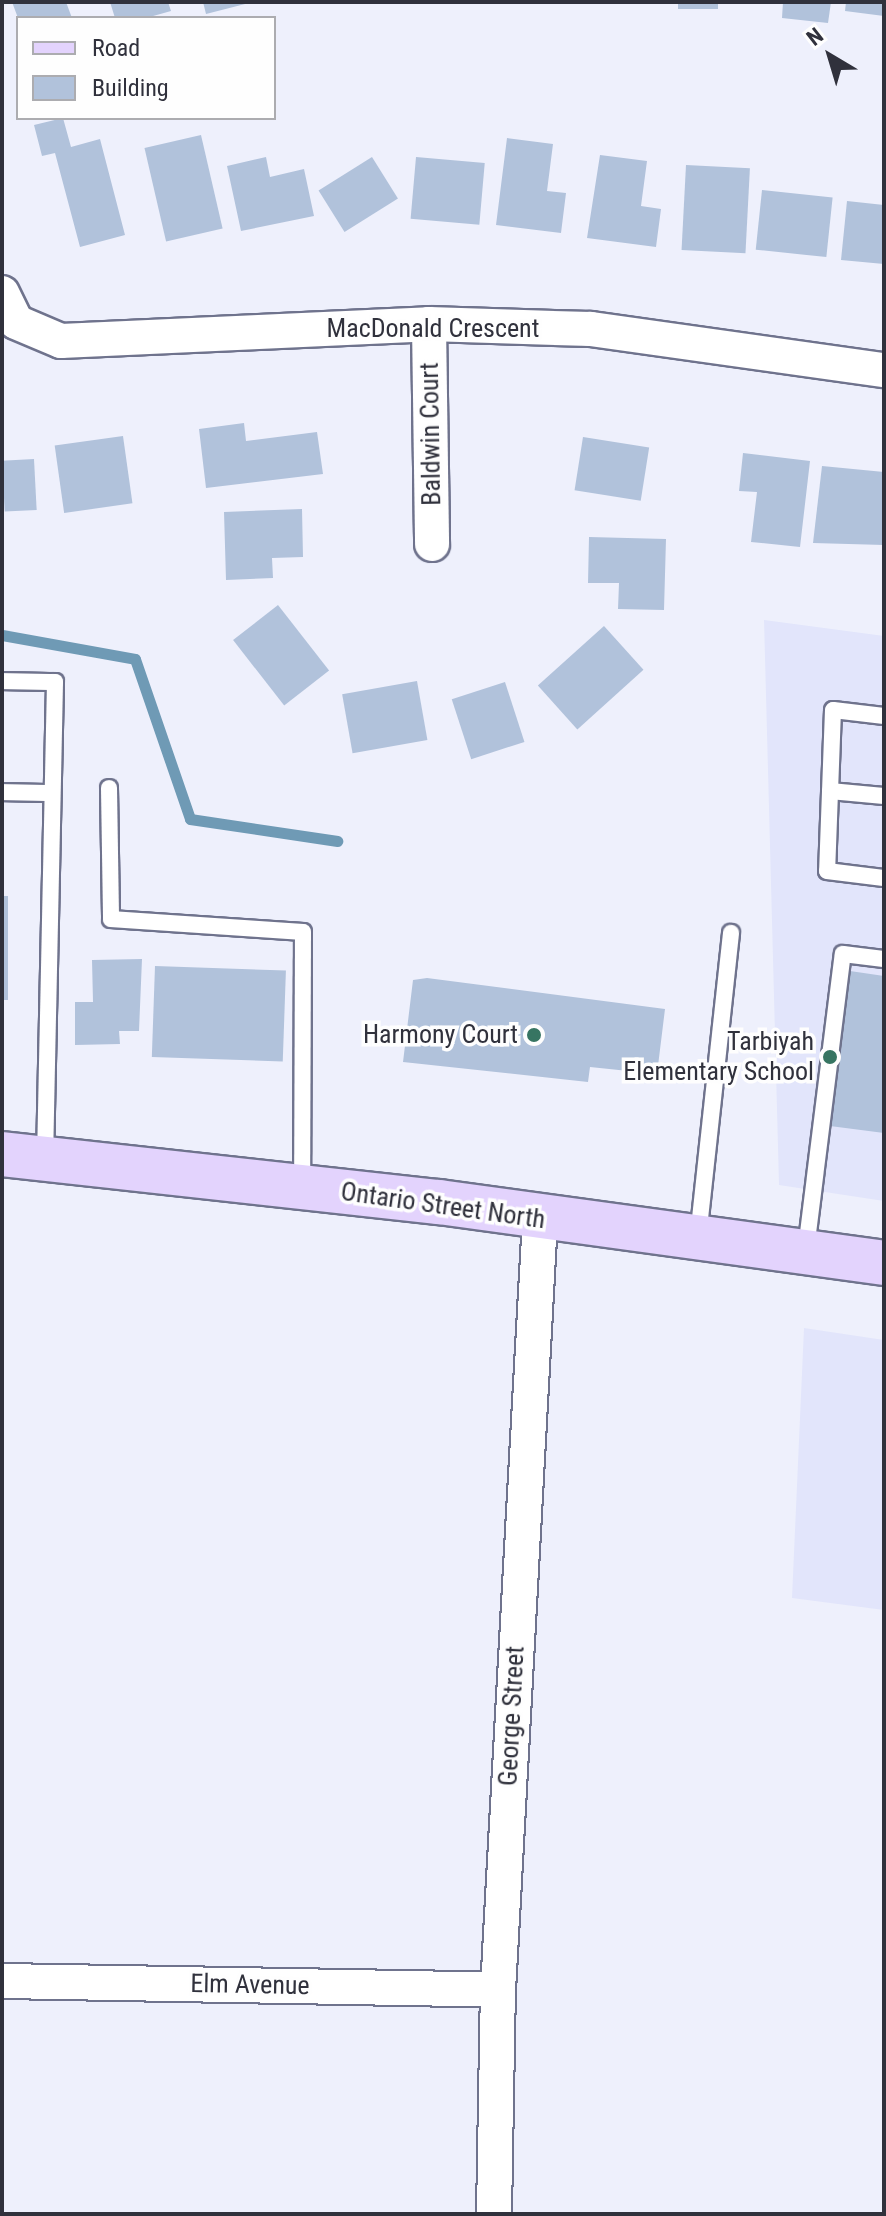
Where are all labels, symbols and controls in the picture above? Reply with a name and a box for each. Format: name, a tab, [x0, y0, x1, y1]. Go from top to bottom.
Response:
legend	[16, 16, 276, 120]
north arrow	[790, 16, 870, 96]
text: N	[802, 23, 828, 51]
text: Road	[92, 34, 140, 62]
text: Building	[92, 74, 169, 102]
street label: MacDonald Crescent	[327, 313, 539, 345]
street label: Baldwin Court	[414, 362, 448, 506]
place label: Harmony Court	[363, 1019, 518, 1051]
marker: Harmony Court	[525, 1026, 543, 1044]
place label: Tarbiyah Elementary School	[623, 1026, 814, 1088]
marker: Tarbiyah Elementary School	[821, 1048, 839, 1066]
street label: Ontario Street North	[339, 1176, 547, 1236]
street label: George Street	[493, 1645, 531, 1787]
street label: Elm Avenue	[190, 1968, 310, 2002]

